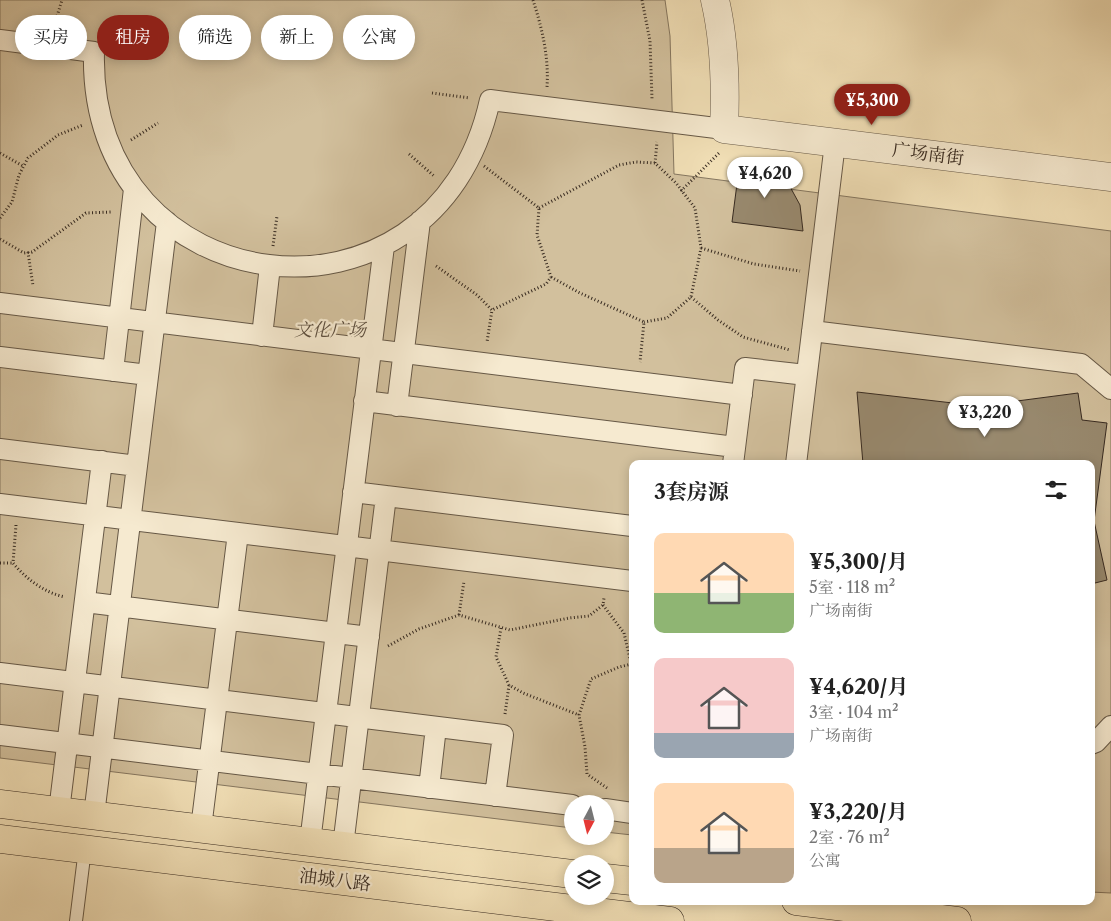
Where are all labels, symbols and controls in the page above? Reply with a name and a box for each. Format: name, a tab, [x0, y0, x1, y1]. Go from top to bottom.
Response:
chip: 买房	[15, 15, 87, 60]
chip: 租房	[97, 15, 169, 60]
chip: 筛选	[179, 15, 251, 60]
chip: 新上	[261, 15, 333, 60]
chip: 公寓	[343, 15, 415, 60]
pin: ¥5,300	[831, 84, 913, 126]
text: ¥5,300	[845, 90, 899, 110]
street label: 广场南街	[891, 139, 965, 169]
pin: ¥4,620	[724, 156, 806, 199]
text: ¥4,620	[738, 163, 792, 183]
park label: 文化广场	[294, 319, 368, 341]
pin: ¥3,220	[944, 396, 1026, 438]
text: ¥3,220	[958, 402, 1012, 422]
icon: filters	[1042, 476, 1070, 504]
text: 3套房源	[654, 479, 729, 504]
text: ¥5,300/月	[809, 549, 908, 574]
icon: home	[694, 553, 754, 613]
text: 5室 · 118 m²	[809, 577, 895, 597]
text: 广场南街	[809, 600, 873, 620]
text: ¥4,620/月	[809, 674, 908, 699]
icon: home	[694, 678, 754, 738]
text: 3室 · 104 m²	[809, 702, 899, 722]
text: 广场南街	[809, 725, 873, 745]
north arrow	[564, 795, 614, 845]
map controls	[564, 795, 614, 905]
text: ¥3,220/月	[809, 799, 908, 824]
icon: home	[694, 803, 754, 863]
text: 2室 · 76 m²	[809, 827, 890, 847]
text: 公寓	[809, 850, 841, 870]
button: layers	[564, 855, 614, 905]
street label: 油城八路	[298, 865, 372, 895]

